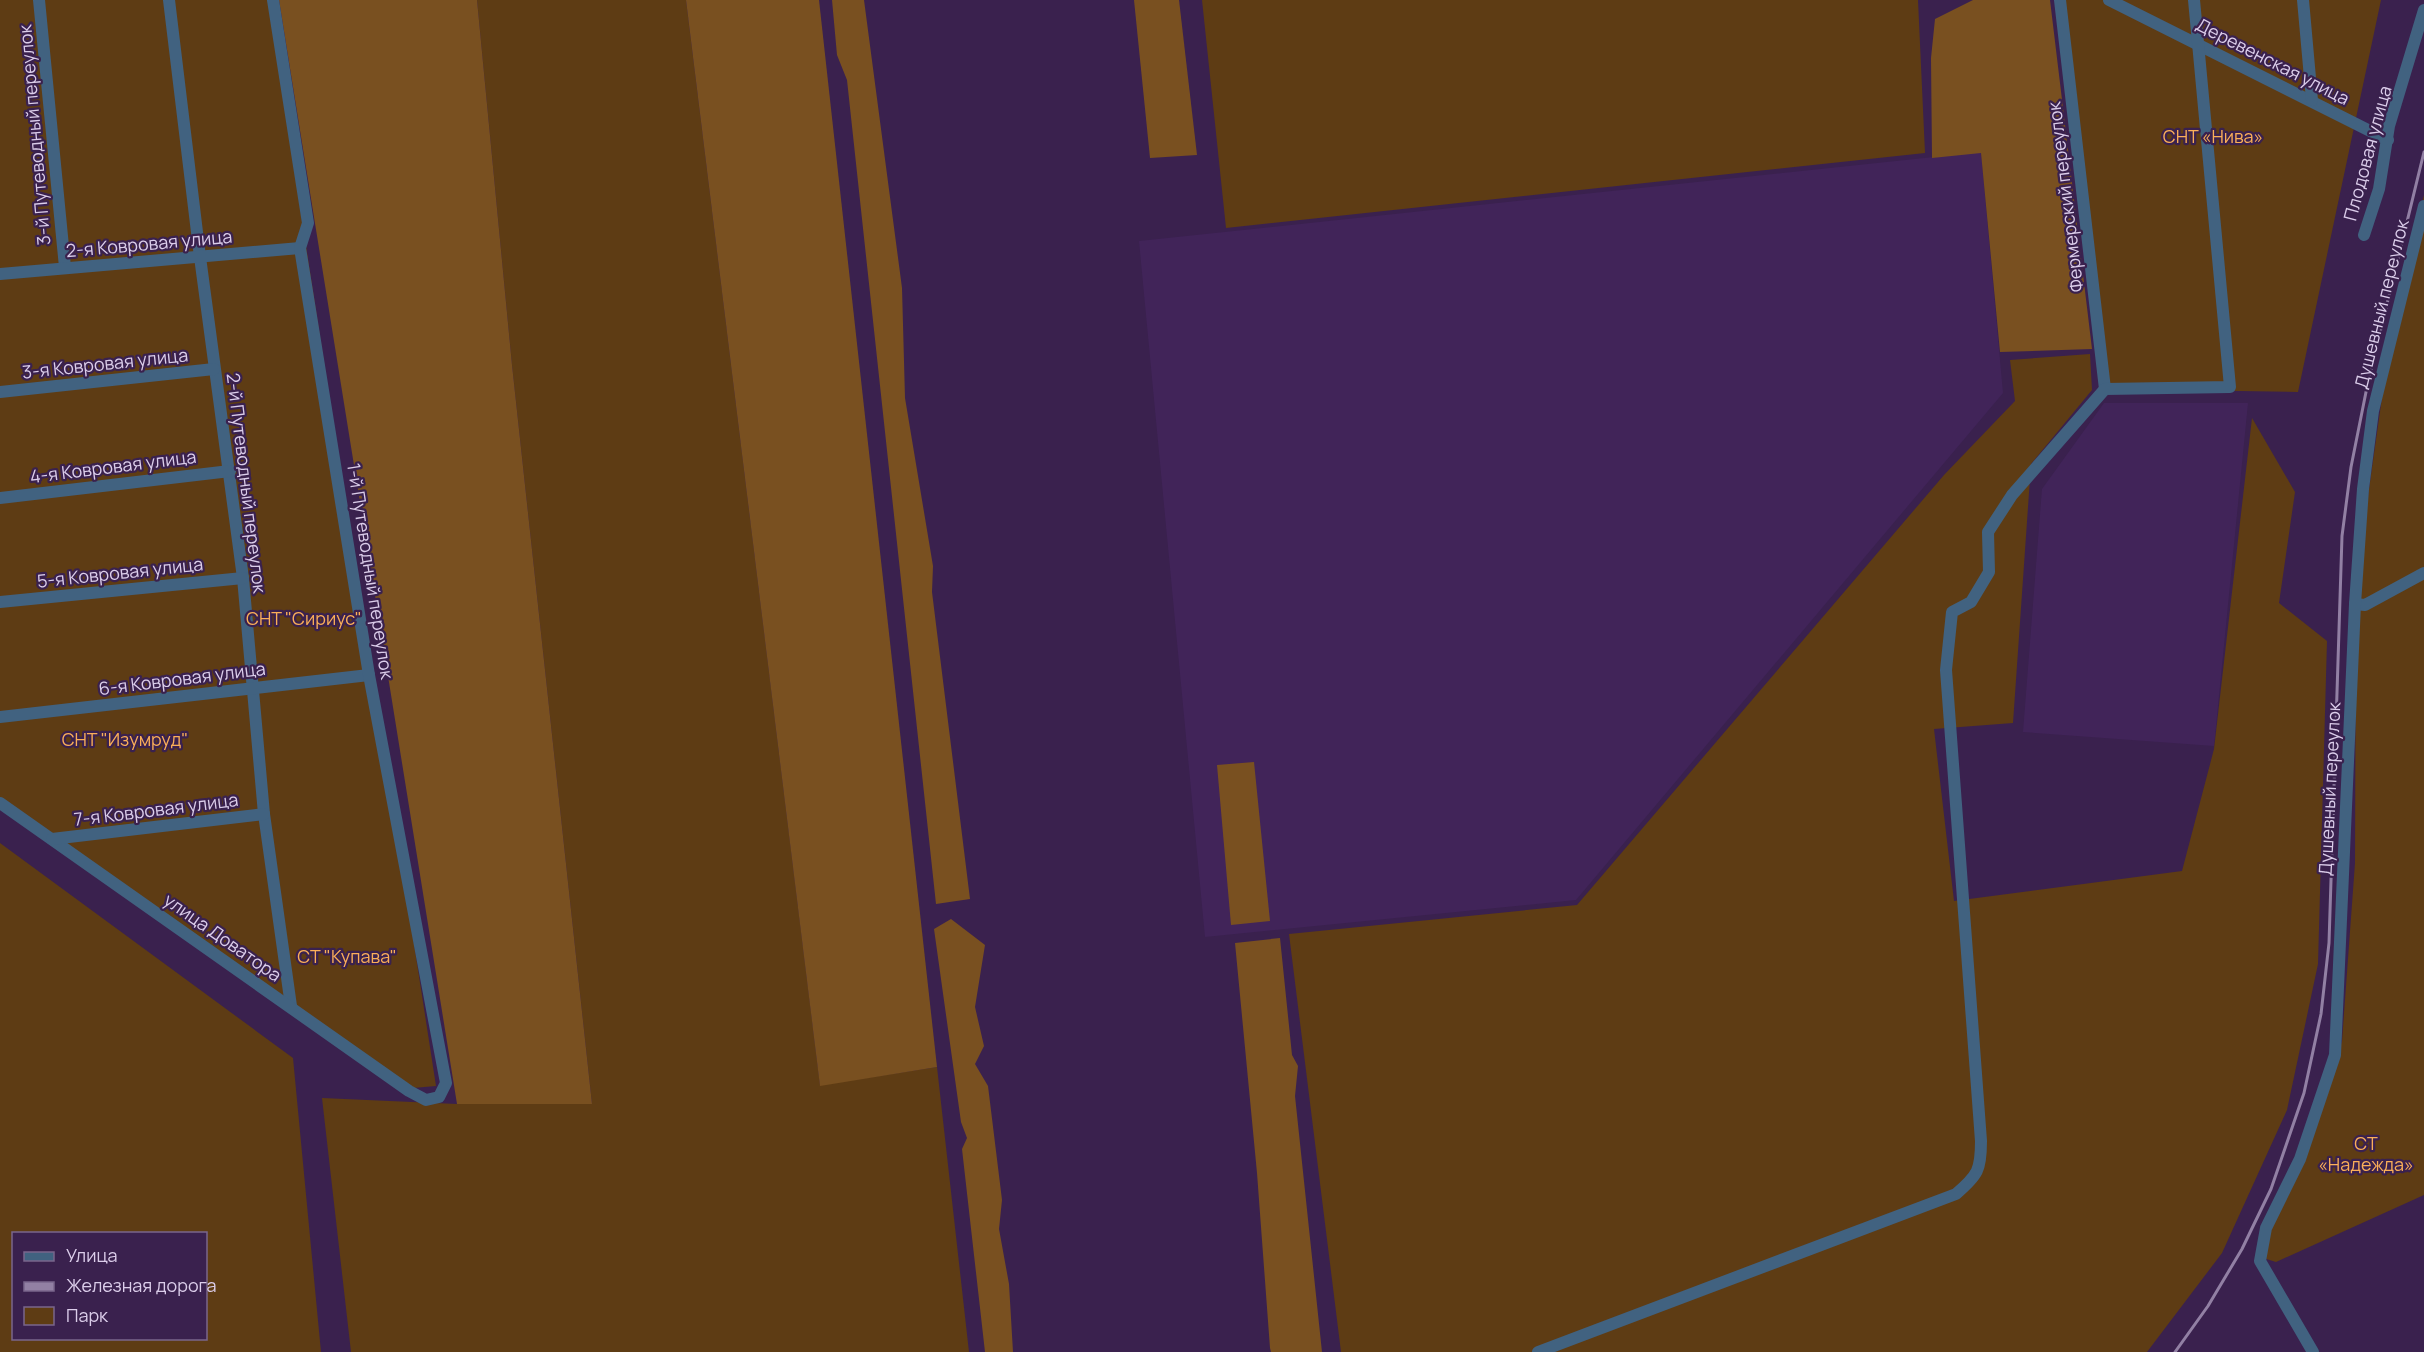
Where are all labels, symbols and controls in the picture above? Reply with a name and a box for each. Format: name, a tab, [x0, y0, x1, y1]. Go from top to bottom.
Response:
street label: Деревенская улица	[2192, 12, 2354, 110]
street label: 3-й Путеводный переулок	[12, 23, 56, 246]
street label: Плодовая улица	[2337, 83, 2397, 223]
street label: Фермерский переулок	[2041, 99, 2089, 293]
park label: СНТ «Нива»	[2163, 124, 2263, 148]
street label: Душевный переулок	[2348, 216, 2414, 391]
street label: 2-я Ковровая улица	[65, 224, 233, 262]
street label: 3-я Ковровая улица	[21, 342, 189, 384]
street label: 2-й Путеводный переулок	[222, 372, 273, 596]
street label: 4-я Ковровая улица	[29, 444, 197, 488]
street label: 1-й Путеводный переулок	[342, 461, 400, 682]
street label: 5-я Ковровая улица	[36, 551, 204, 593]
park label: СНТ "Сириус"	[246, 606, 362, 630]
street label: 6-я Ковровая улица	[97, 656, 267, 700]
street label: Душевный переулок	[2312, 700, 2346, 876]
park label: СНТ "Изумруд"	[62, 727, 188, 751]
street label: 7-я Ковровая улица	[72, 787, 240, 831]
street label: улица Доватора	[159, 888, 287, 986]
park label: СТ "Купава"	[297, 944, 397, 968]
park label: СТ «Надежда»	[2318, 1131, 2414, 1176]
legend	[12, 1232, 207, 1340]
text: Улица	[66, 1243, 118, 1267]
text: Железная дорога	[66, 1273, 217, 1297]
text: Парк	[66, 1303, 109, 1327]

